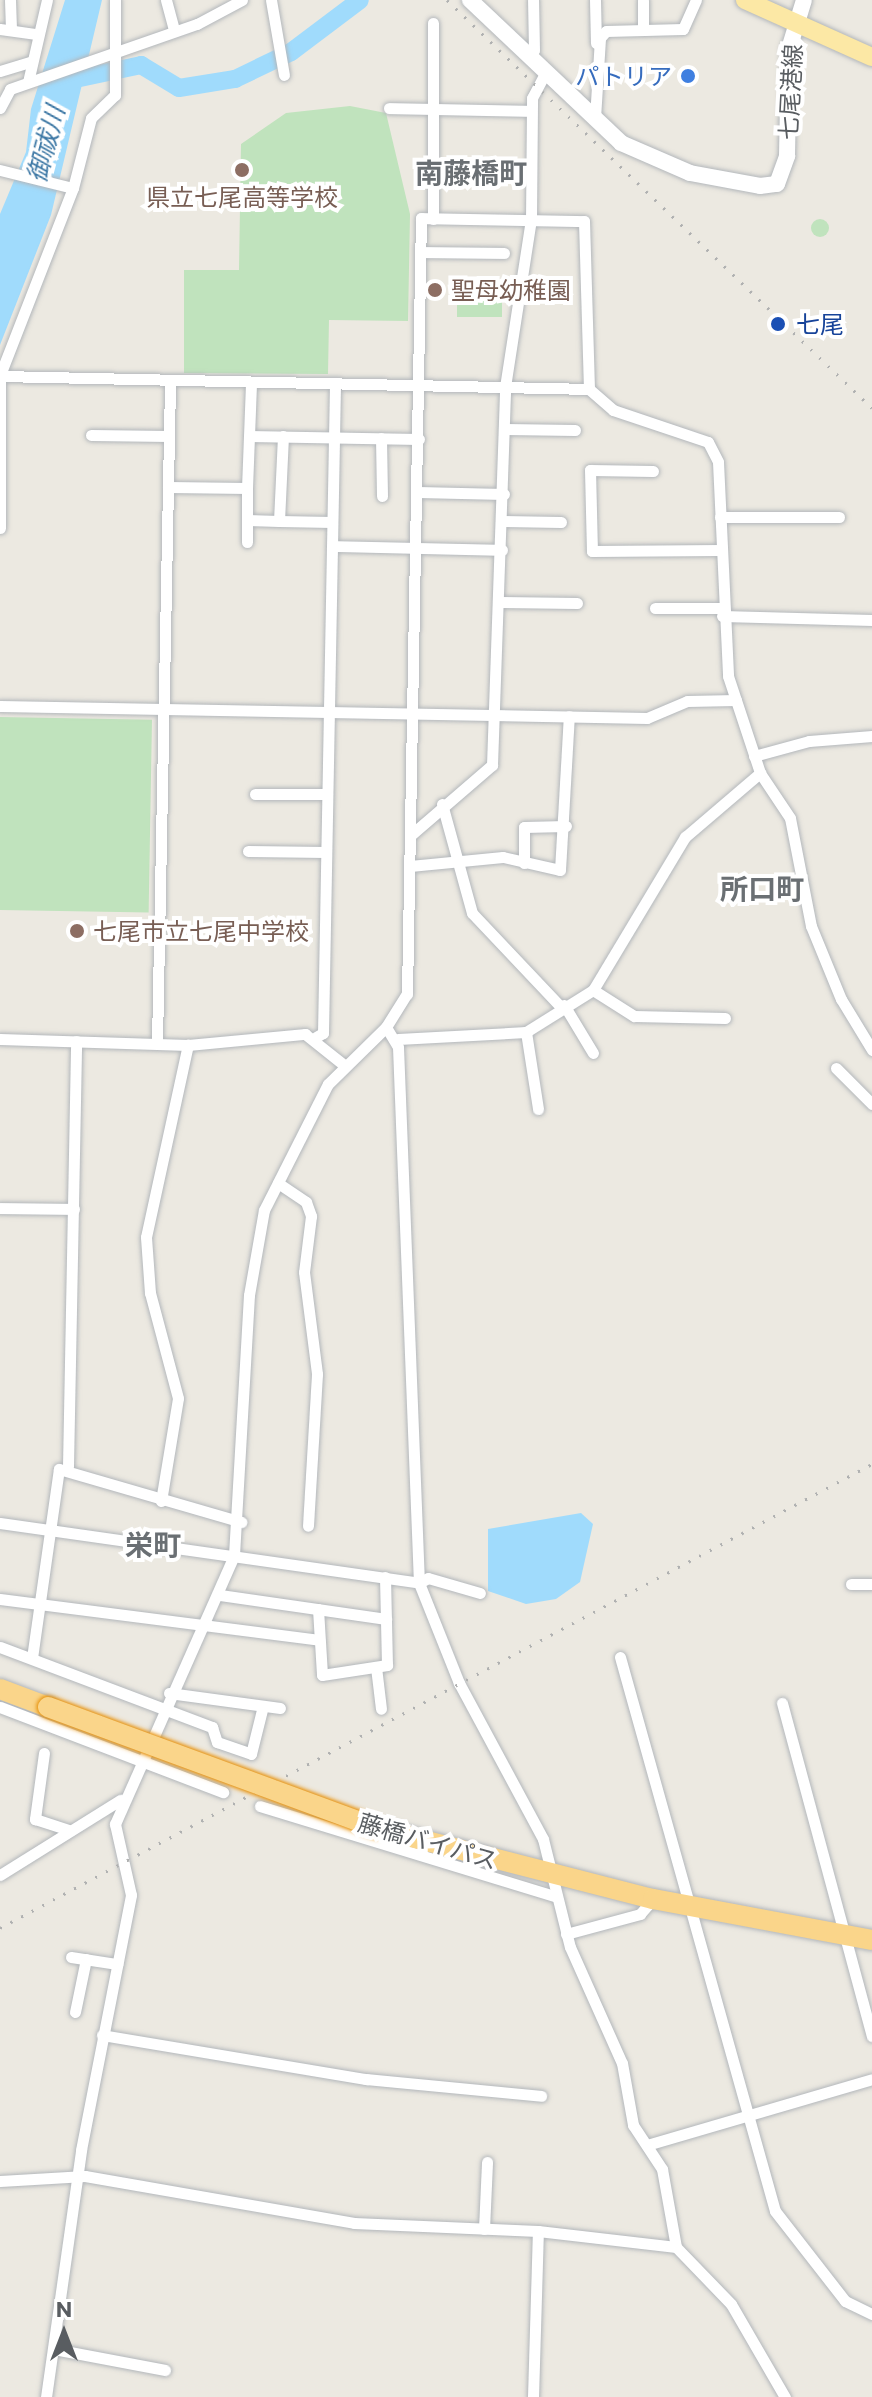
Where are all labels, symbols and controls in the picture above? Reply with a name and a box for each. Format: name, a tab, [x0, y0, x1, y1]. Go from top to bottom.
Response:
street label: 七尾港線	[773, 43, 807, 141]
place label: パトリア	[576, 62, 672, 90]
marker: パトリア	[679, 67, 697, 85]
water label: 御祓川	[20, 102, 70, 186]
district label: 南藤橋町	[415, 155, 527, 189]
marker: 県立七尾高等学校	[233, 161, 251, 179]
place label: 県立七尾高等学校	[146, 183, 338, 211]
place label: 聖母幼稚園	[451, 276, 571, 304]
marker: 聖母幼稚園	[426, 281, 444, 299]
place label: 七尾	[796, 310, 844, 338]
marker: 七尾	[767, 313, 789, 335]
district label: 所口町	[720, 871, 804, 905]
place label: 七尾市立七尾中学校	[93, 917, 309, 945]
marker: 七尾市立七尾中学校	[68, 922, 86, 940]
district label: 栄町	[125, 1527, 181, 1561]
street label: 藤橋バイパス	[355, 1807, 501, 1875]
north arrow	[24, 2293, 104, 2373]
text: N	[56, 2295, 72, 2322]

